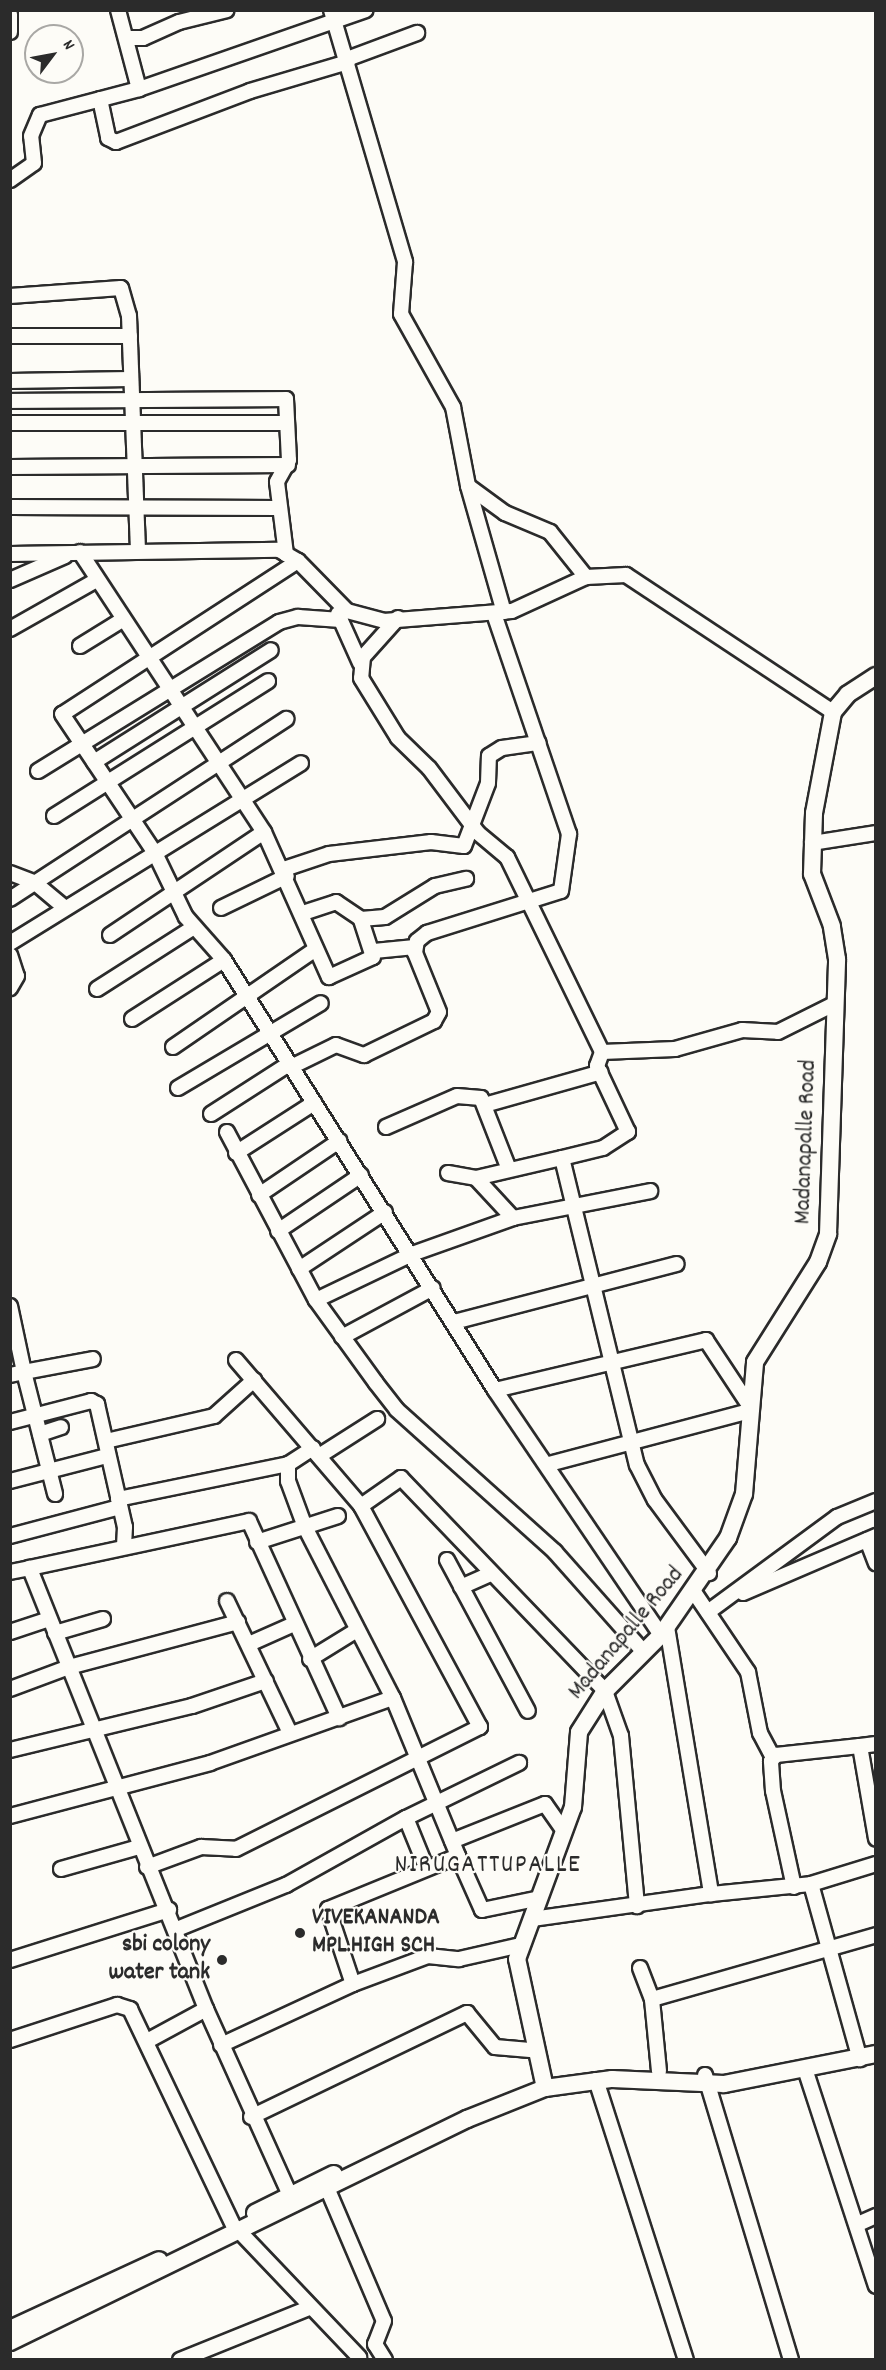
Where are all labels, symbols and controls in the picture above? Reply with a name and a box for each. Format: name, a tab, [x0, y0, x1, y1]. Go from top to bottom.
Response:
north arrow	[24, 24, 84, 84]
text: N	[56, 36, 80, 55]
street label: Madanapalle Road	[790, 1059, 824, 1225]
street label: Madanapalle Road	[563, 1562, 691, 1706]
district label: NIRUGATTUPALLE	[395, 1850, 581, 1882]
place label: VIVEKANANDA MPL.HIGH SCH	[312, 1905, 440, 1961]
marker: VIVEKANANDA MPL.HIGH SCH	[293, 1926, 307, 1940]
place label: sbi colony water tank	[108, 1932, 210, 1988]
marker: sbi colony water tank	[215, 1953, 229, 1967]

